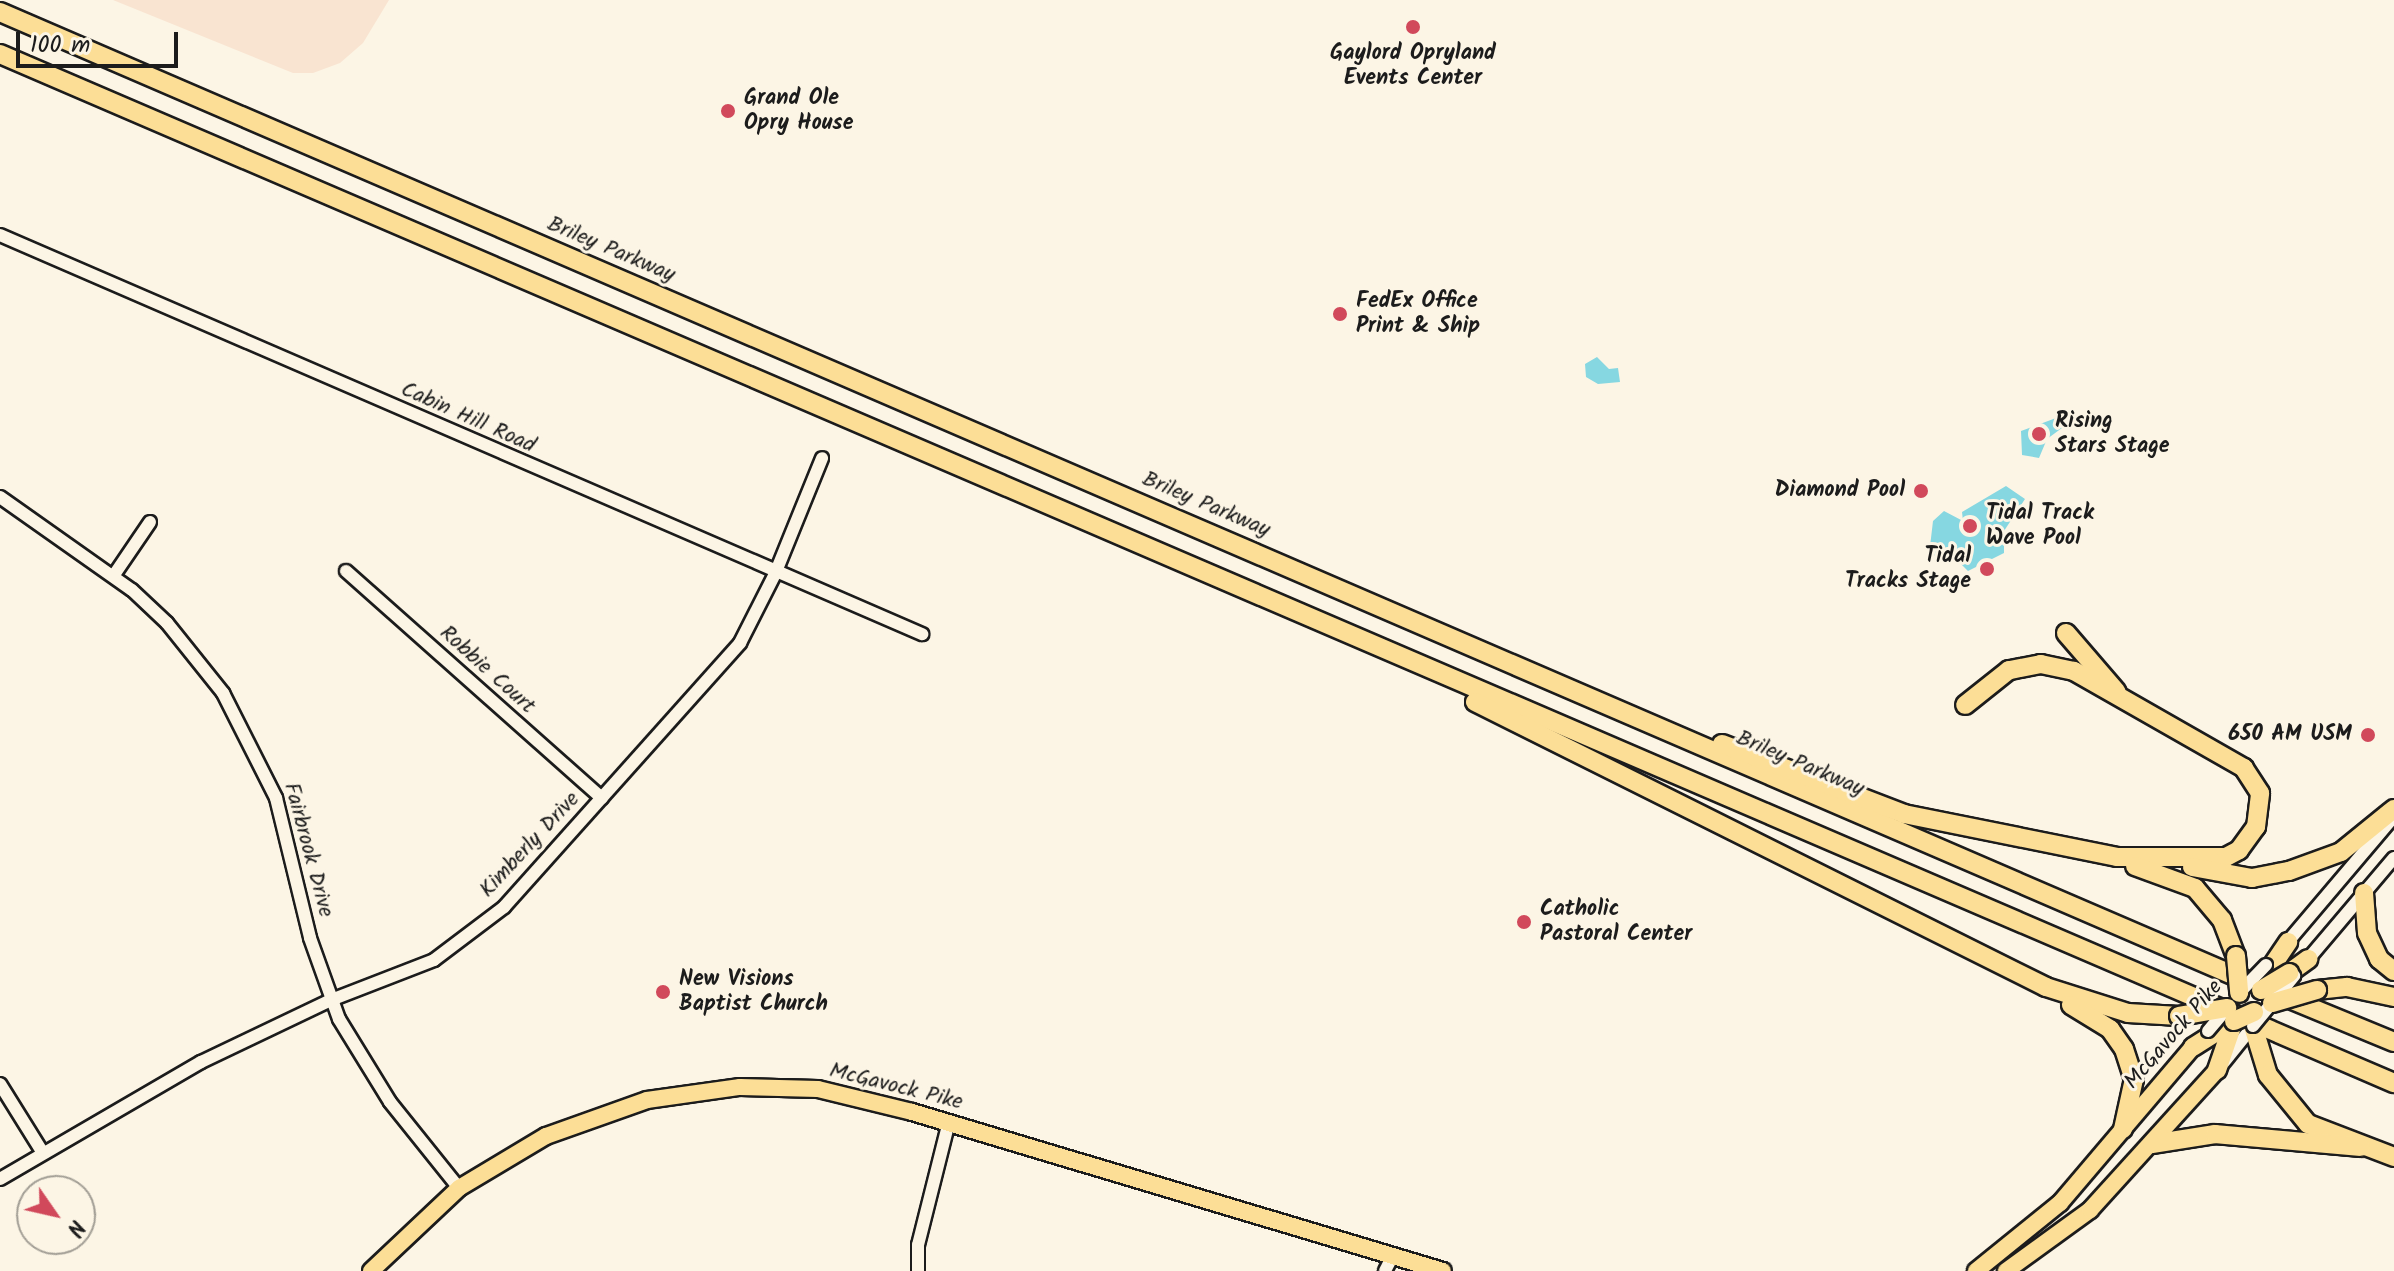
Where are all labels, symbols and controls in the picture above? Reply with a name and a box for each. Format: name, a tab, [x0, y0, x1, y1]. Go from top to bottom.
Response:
scale bar	[20, 16, 182, 66]
marker: Gaylord Opryland Events Center	[1404, 18, 1422, 36]
text: 100 m	[30, 26, 90, 65]
place label: Gaylord Opryland Events Center	[1330, 40, 1496, 92]
place label: Grand Ole Opry House	[744, 85, 853, 136]
marker: Grand Ole Opry House	[719, 102, 737, 120]
street label: Briley Parkway	[543, 211, 679, 289]
place label: FedEx Office Print & Ship	[1356, 288, 1480, 340]
marker: FedEx Office Print & Ship	[1331, 305, 1349, 323]
street label: Cabin Hill Road	[397, 377, 539, 459]
place label: Rising Stars Stage	[2055, 408, 2170, 460]
marker: Rising Stars Stage	[2030, 425, 2048, 443]
street label: Briley Parkway	[1138, 466, 1274, 544]
place label: Diamond Pool	[1775, 478, 1905, 504]
marker: Diamond Pool	[1912, 482, 1930, 500]
place label: Tidal Track Wave Pool	[1986, 500, 2094, 552]
marker: Tidal Track Wave Pool	[1961, 517, 1979, 535]
place label: Tidal Tracks Stage	[1845, 543, 1971, 594]
marker: Tidal Tracks Stage	[1978, 560, 1996, 578]
street label: Robbie Court	[434, 620, 540, 720]
place label: 650 AM USM	[2228, 722, 2352, 748]
street label: Briley Parkway	[1732, 725, 1868, 803]
marker: 650 AM USM	[2359, 726, 2377, 744]
street label: Fairbrook Drive	[277, 780, 339, 920]
street label: Kimberly Drive	[474, 787, 586, 903]
place label: Catholic Pastoral Center	[1540, 896, 1692, 948]
marker: Catholic Pastoral Center	[1515, 913, 1533, 931]
place label: New Visions Baptist Church	[679, 966, 828, 1018]
street label: McGavock Pike	[2119, 975, 2229, 1095]
marker: New Visions Baptist Church	[654, 983, 672, 1001]
street label: McGavock Pike	[827, 1058, 965, 1116]
north arrow	[16, 1175, 96, 1255]
text: N	[56, 1212, 93, 1243]

